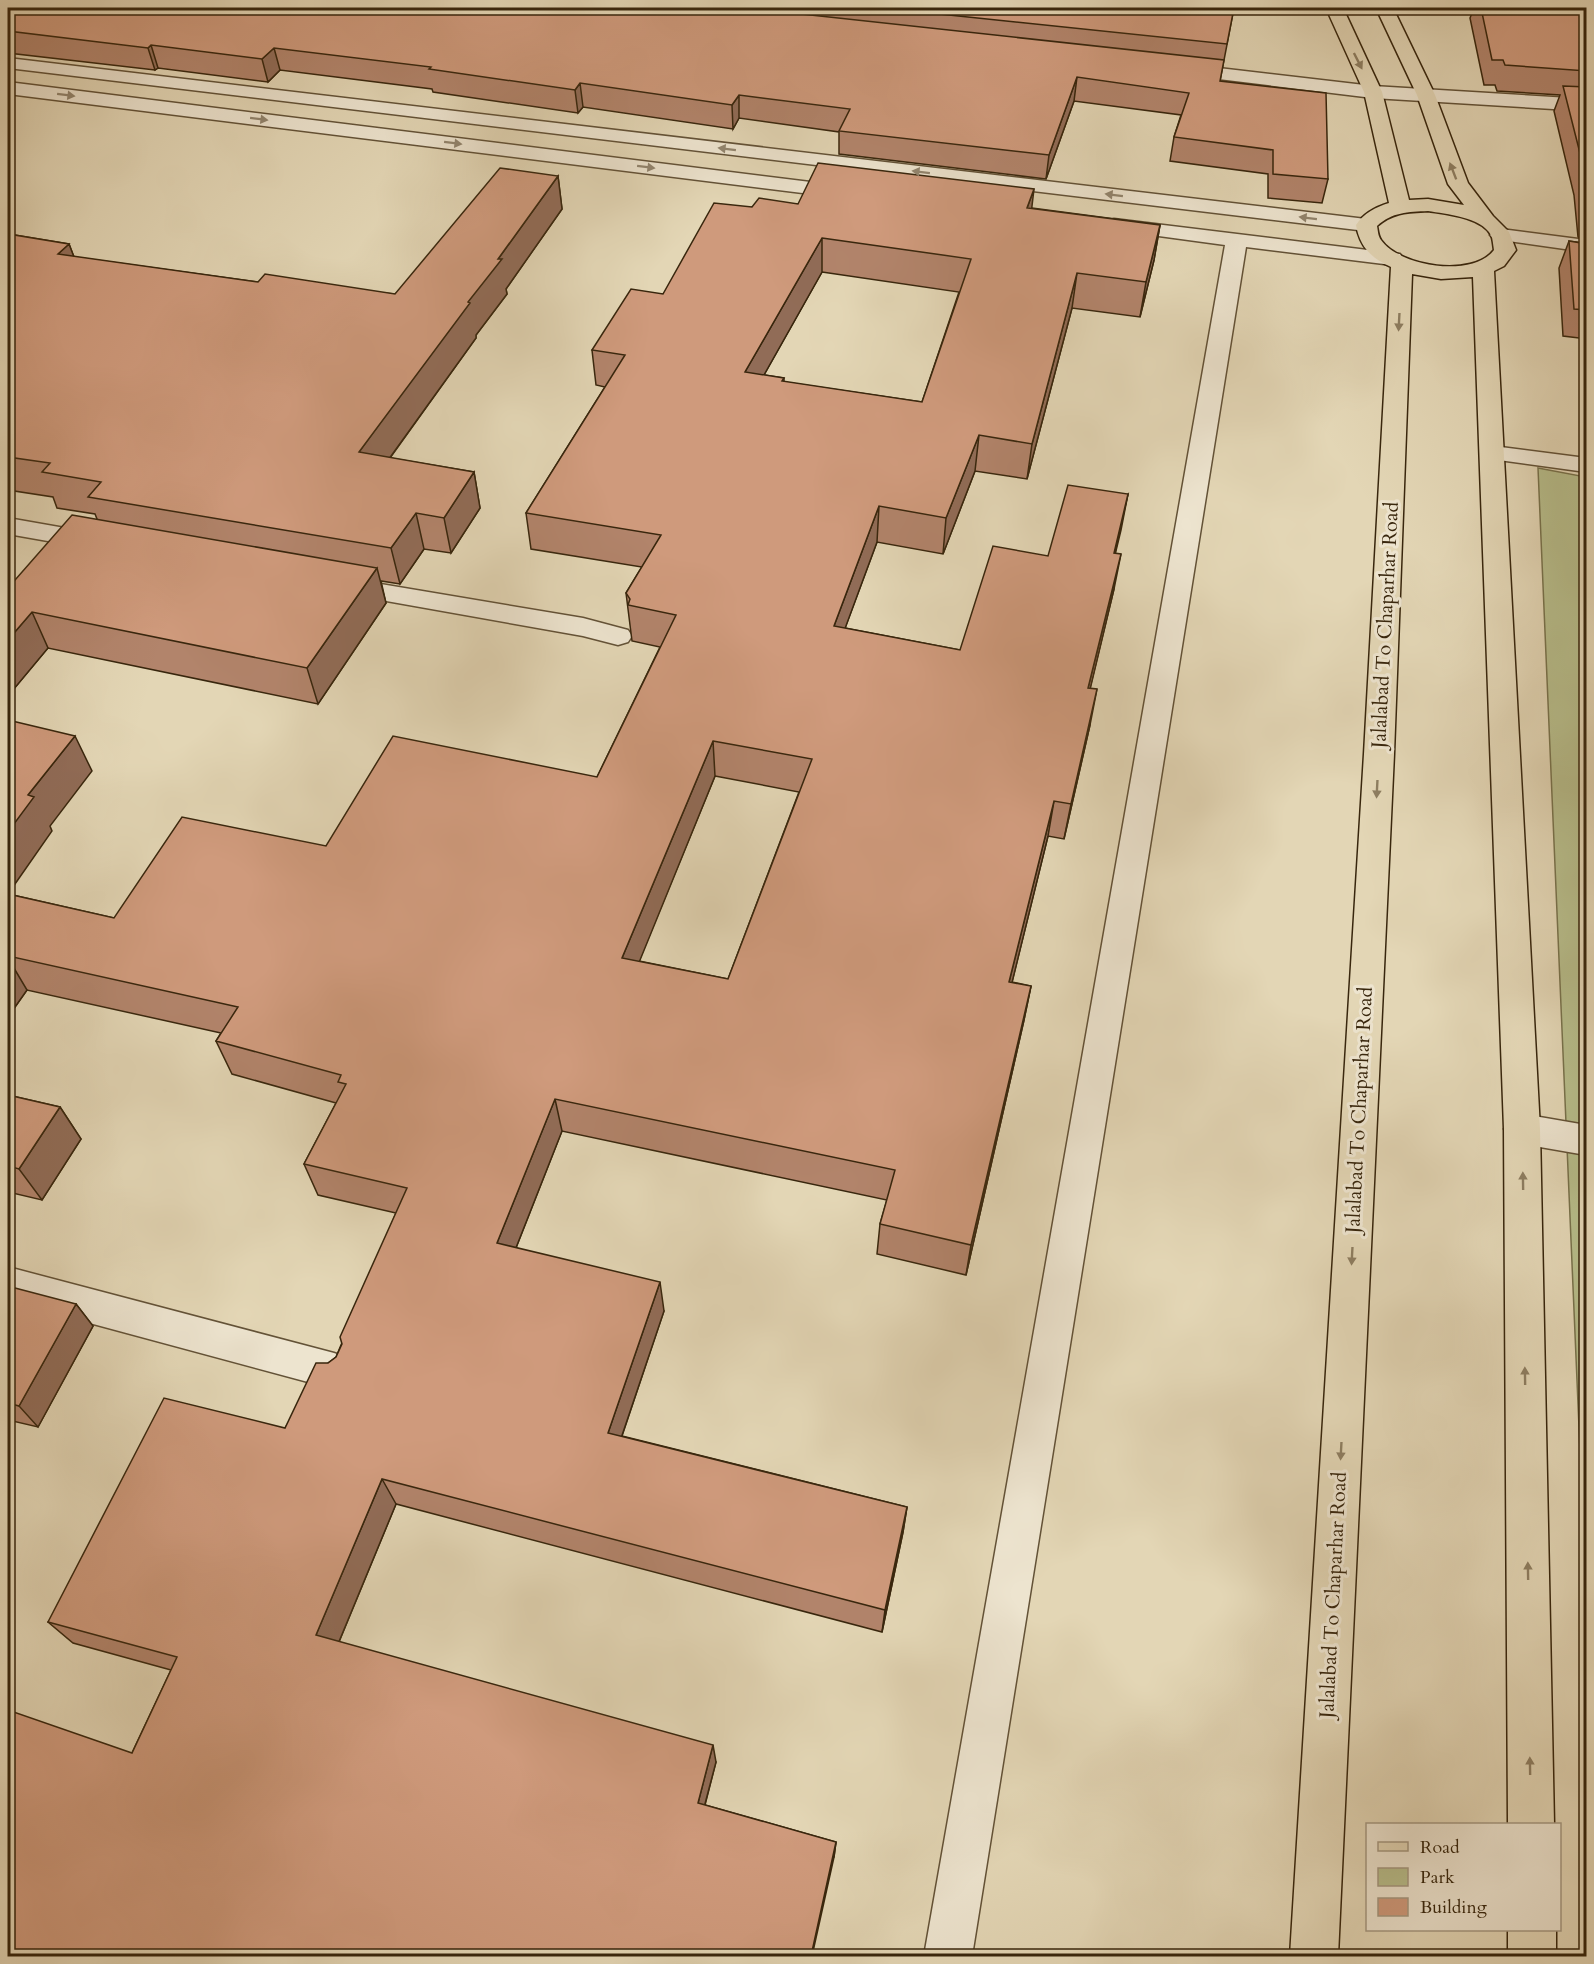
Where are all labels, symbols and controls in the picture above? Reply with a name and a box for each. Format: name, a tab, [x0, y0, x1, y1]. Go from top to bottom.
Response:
one-way arrow	[1353, 52, 1362, 69]
one-way arrow	[56, 90, 75, 99]
one-way arrow	[250, 114, 269, 124]
one-way arrow	[443, 138, 462, 148]
one-way arrow	[718, 144, 737, 154]
one-way arrow	[637, 162, 656, 172]
one-way arrow	[1448, 162, 1458, 180]
one-way arrow	[911, 168, 930, 177]
one-way arrow	[1105, 191, 1124, 200]
one-way arrow	[1298, 214, 1317, 223]
one-way arrow	[1394, 312, 1403, 331]
street label: Jalalabad To Chaparhar Road	[1365, 501, 1405, 752]
one-way arrow	[1372, 780, 1381, 799]
street label: Jalalabad To Chaparhar Road	[1339, 986, 1379, 1237]
one-way arrow	[1518, 1172, 1528, 1191]
one-way arrow	[1347, 1247, 1356, 1266]
one-way arrow	[1521, 1367, 1530, 1386]
one-way arrow	[1337, 1442, 1346, 1461]
street label: Jalalabad To Chaparhar Road	[1313, 1471, 1353, 1722]
one-way arrow	[1523, 1562, 1533, 1581]
one-way arrow	[1525, 1757, 1535, 1776]
legend	[1366, 1823, 1561, 1931]
text: Road	[1420, 1835, 1460, 1860]
text: Park	[1420, 1865, 1455, 1890]
text: Building	[1420, 1895, 1488, 1920]

